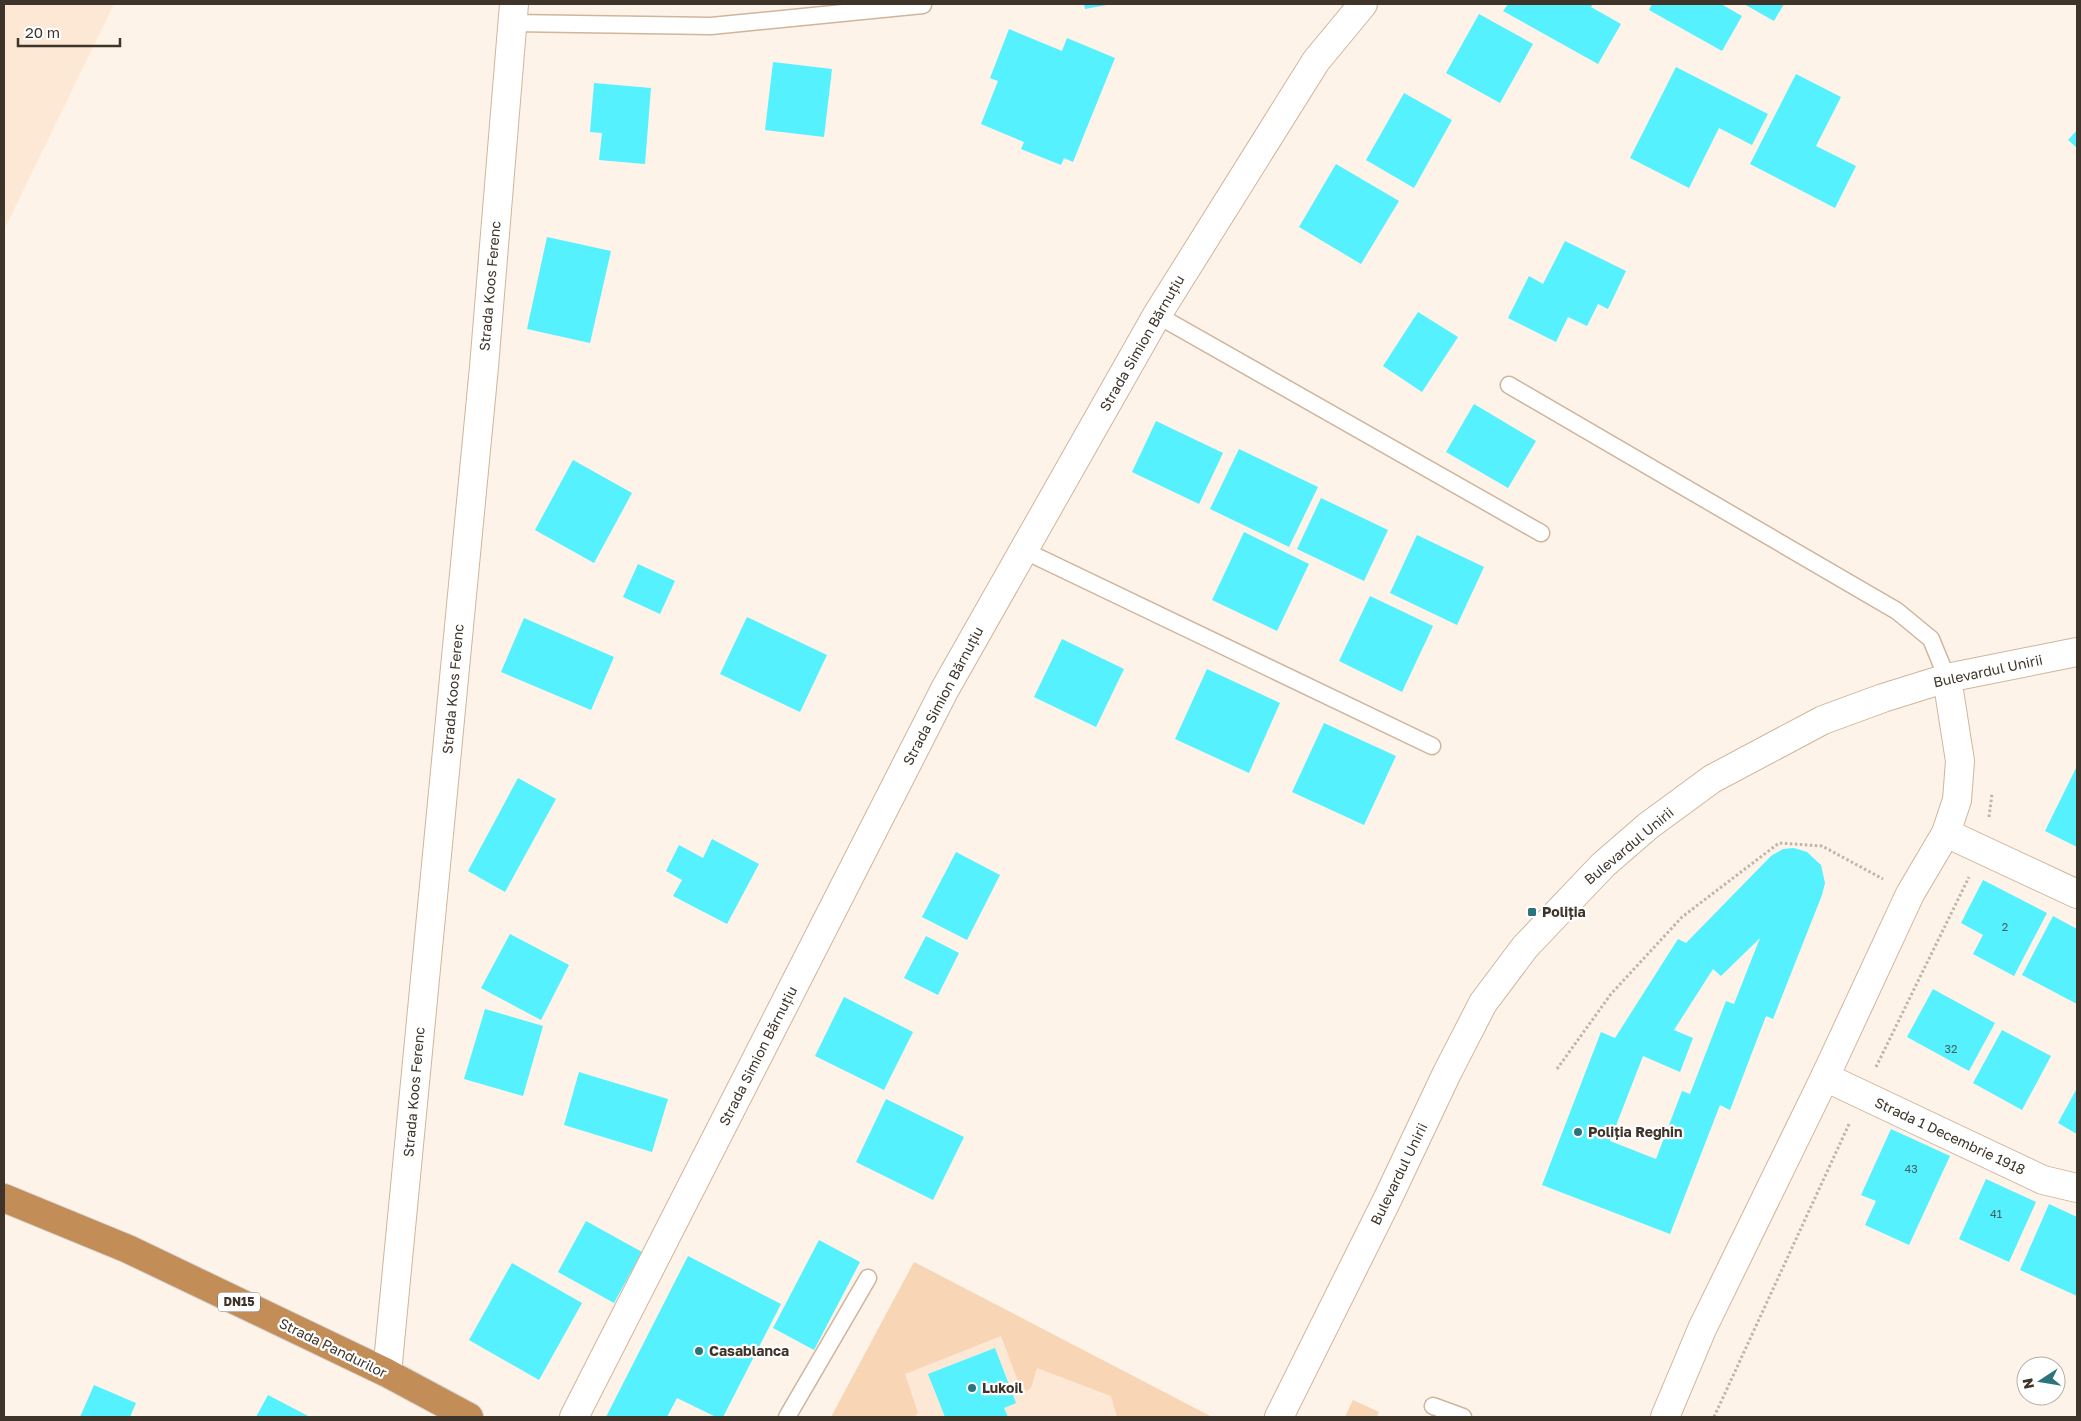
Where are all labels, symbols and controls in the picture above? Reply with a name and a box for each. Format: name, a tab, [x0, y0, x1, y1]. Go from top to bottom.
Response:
scale bar	[18, 15, 120, 47]
text: 20 m	[25, 23, 60, 41]
street label: Strada Koos Ferenc	[475, 220, 504, 352]
street label: Strada Simion Bărnuțiu	[1096, 272, 1188, 414]
street label: Strada Koos Ferenc	[438, 623, 467, 755]
street label: Strada Simion Bărnuțiu	[899, 624, 986, 768]
street label: Bulevardul Unirii	[1932, 651, 2044, 690]
street label: Bulevardul Unirii	[1581, 803, 1677, 888]
place label: Poliția	[1542, 903, 1586, 920]
marker: Poliția	[1526, 906, 1538, 918]
house number: 2	[2002, 920, 2008, 933]
street label: Strada Simion Bărnuțiu	[715, 983, 800, 1128]
street label: Strada Koos Ferenc	[399, 1026, 428, 1158]
house number: 32	[1945, 1042, 1957, 1055]
street label: Strada 1 Decembrie 1918	[1872, 1093, 2028, 1178]
street label: Bulevardul Unirii	[1367, 1120, 1431, 1228]
place label: Poliția Reghin	[1588, 1123, 1682, 1140]
marker: Poliția Reghin	[1572, 1126, 1584, 1138]
house number: 43	[1904, 1162, 1918, 1175]
house number: 41	[1990, 1207, 2002, 1220]
road number: DN15	[218, 1292, 260, 1311]
street label: Strada Pandurilor	[277, 1314, 390, 1381]
place label: Casablanca	[709, 1342, 789, 1359]
marker: Casablanca	[693, 1345, 705, 1357]
north arrow	[2016, 1356, 2066, 1406]
text: N	[2018, 1377, 2037, 1391]
place label: Lukoil	[982, 1379, 1023, 1396]
marker: Lukoil	[966, 1382, 978, 1394]

